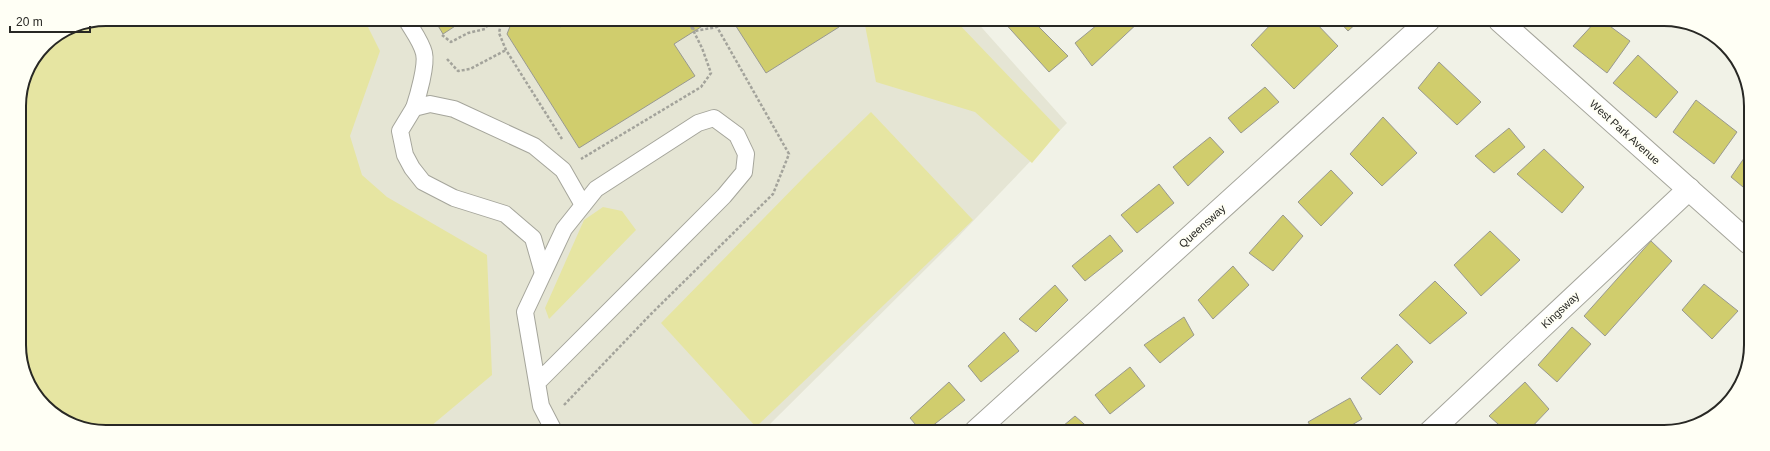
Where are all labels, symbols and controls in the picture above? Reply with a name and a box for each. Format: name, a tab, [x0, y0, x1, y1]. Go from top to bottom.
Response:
scale bar	[10, 8, 90, 34]
text: 20 m	[16, 15, 43, 29]
street label: West Park Avenue	[1588, 97, 1662, 167]
street label: Queensway	[1176, 202, 1228, 250]
street label: Kingsway	[1539, 289, 1582, 330]

